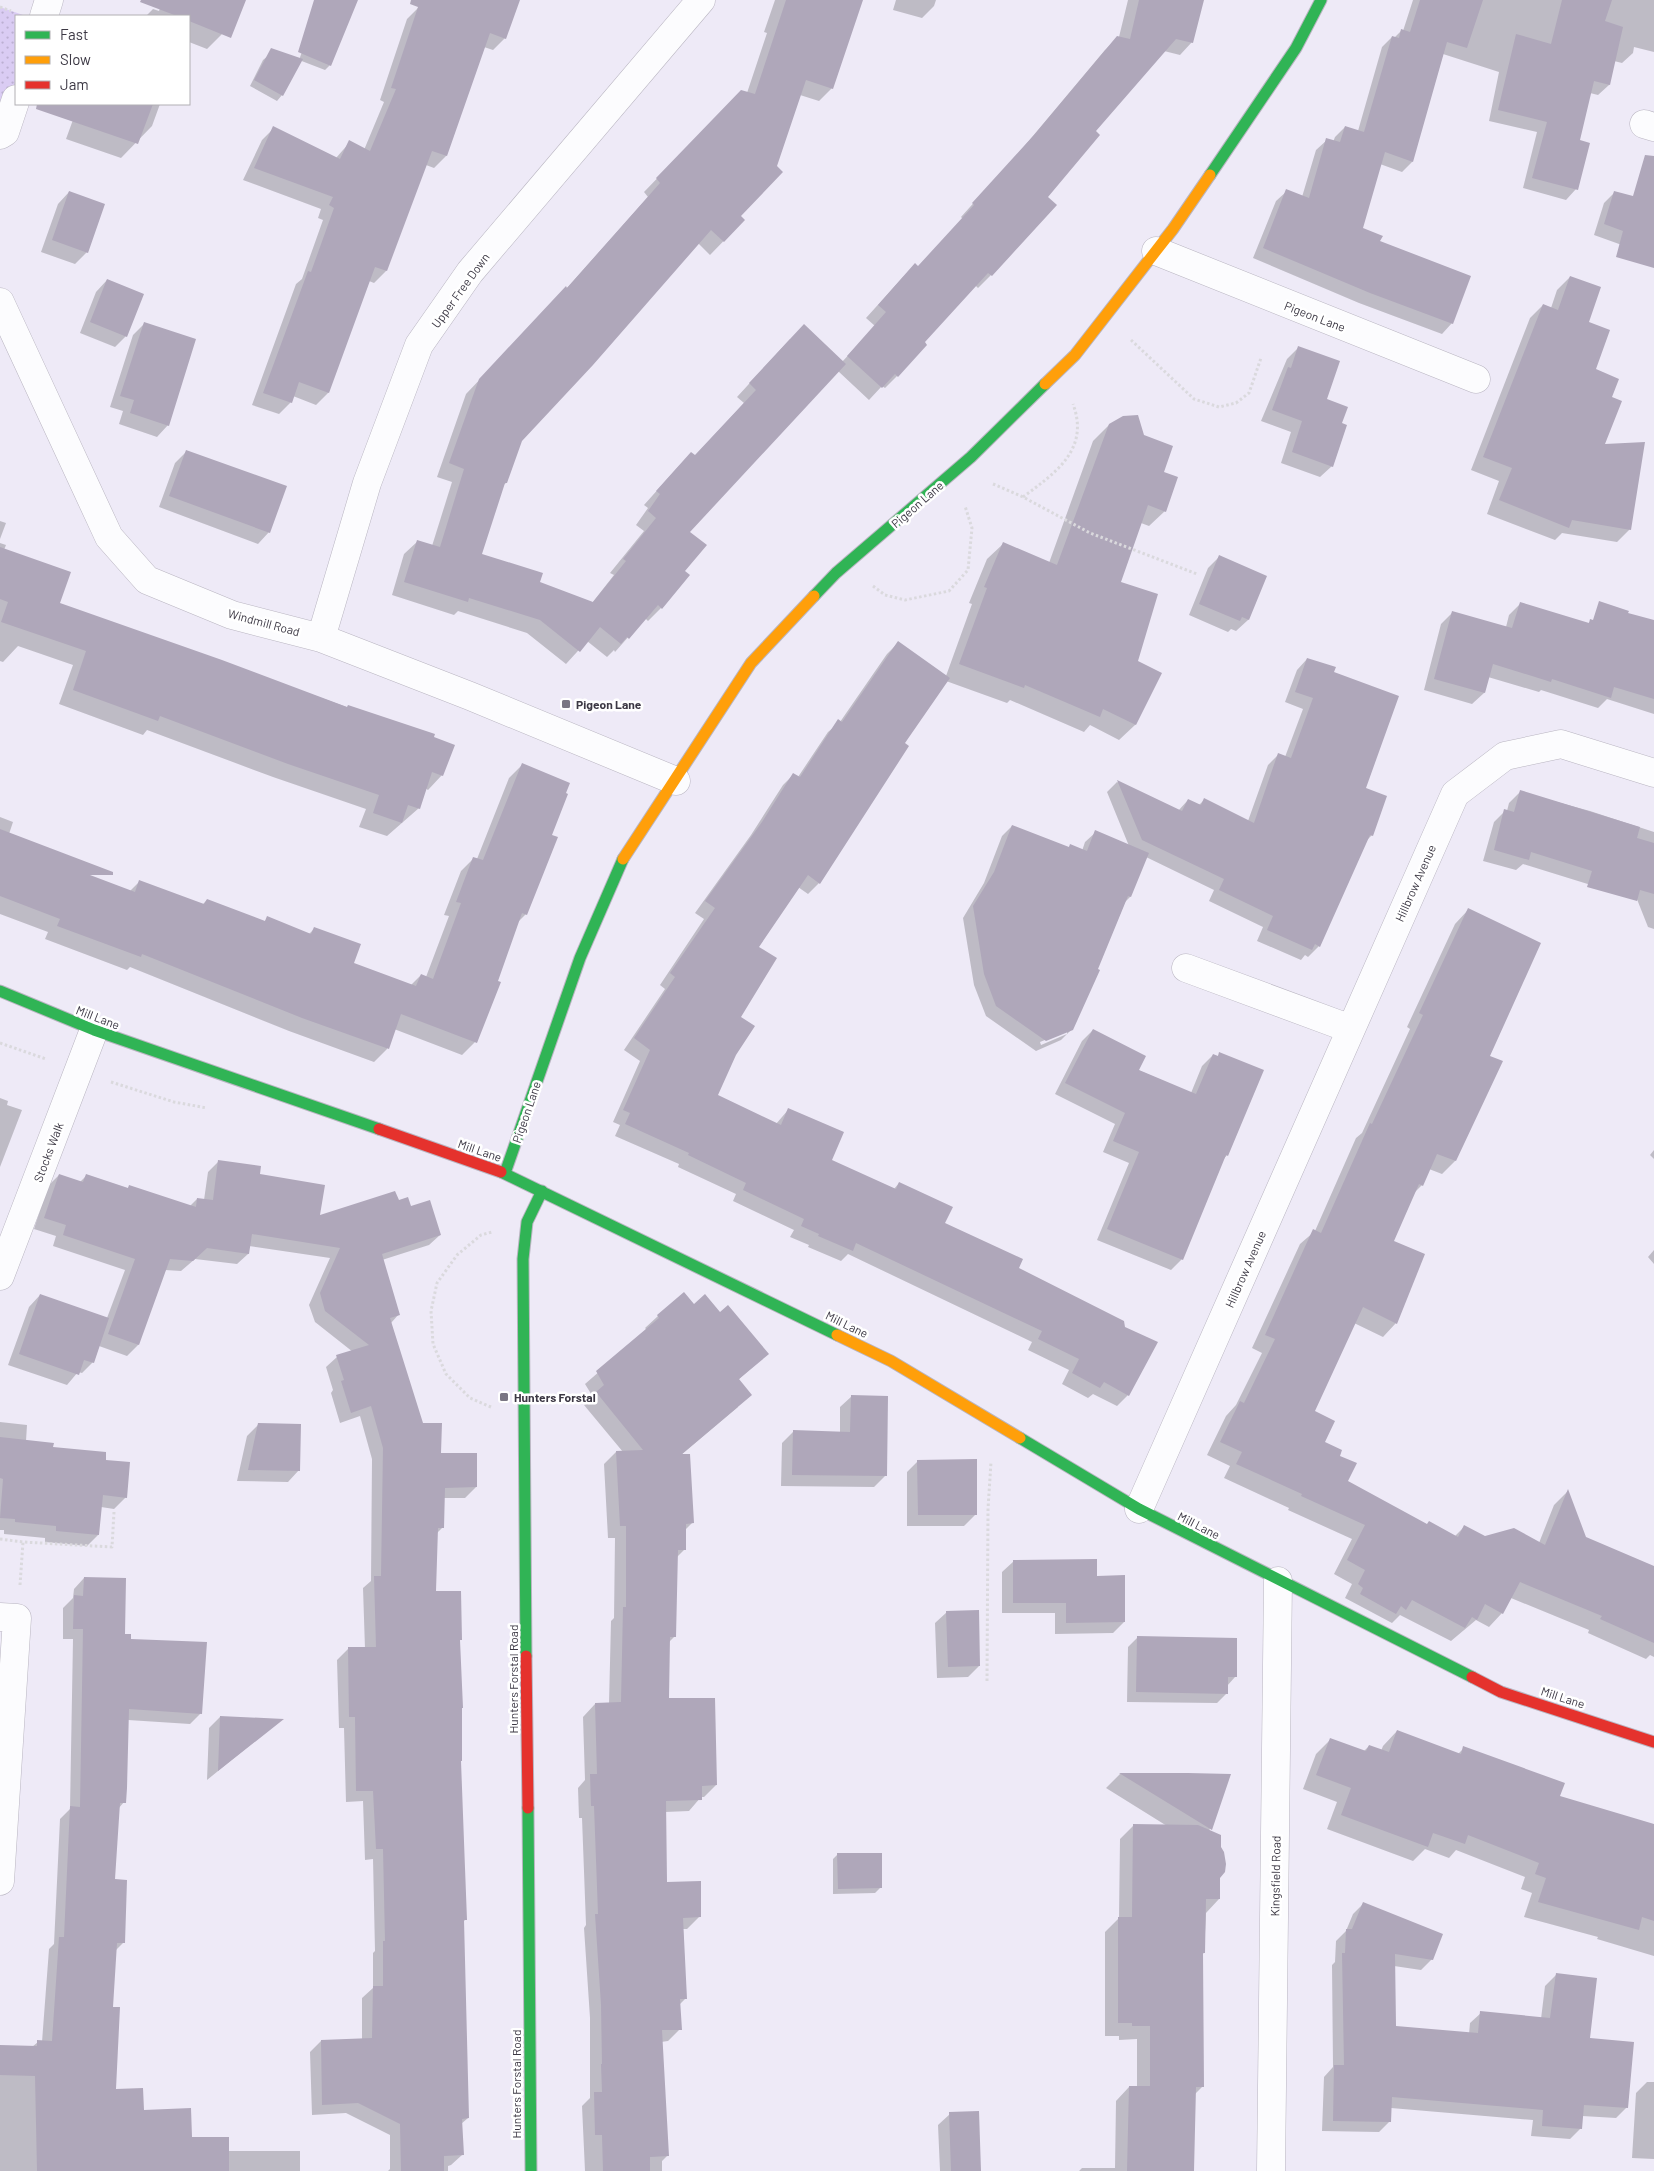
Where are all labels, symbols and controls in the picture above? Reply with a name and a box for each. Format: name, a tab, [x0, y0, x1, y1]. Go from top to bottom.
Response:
legend	[15, 15, 190, 105]
text: Fast	[60, 25, 88, 43]
text: Slow	[60, 50, 91, 68]
text: Jam	[60, 75, 89, 93]
street label: Upper Free Down	[428, 250, 492, 330]
street label: Pigeon Lane	[1283, 298, 1347, 334]
street label: Pigeon Lane	[888, 478, 946, 530]
street label: Windmill Road	[226, 606, 302, 638]
place label: Pigeon Lane	[576, 697, 642, 711]
marker: Pigeon Lane	[560, 698, 572, 710]
street label: Hillbrow Avenue	[1392, 842, 1438, 924]
street label: Mill Lane	[74, 1002, 122, 1032]
street label: Pigeon Lane	[509, 1079, 543, 1145]
street label: Stocks Walk	[30, 1120, 66, 1184]
street label: Mill Lane	[456, 1136, 504, 1164]
street label: Hillbrow Avenue	[1222, 1228, 1268, 1310]
street label: Mill Lane	[824, 1308, 870, 1340]
place label: Hunters Forstal	[514, 1390, 596, 1404]
marker: Hunters Forstal	[498, 1391, 510, 1403]
street label: Mill Lane	[1176, 1508, 1222, 1542]
street label: Hunters Forstal Road	[506, 1625, 520, 1734]
street label: Mill Lane	[1539, 1683, 1587, 1711]
street label: Kingsfield Road	[1267, 1835, 1283, 1917]
street label: Hunters Forstal Road	[509, 2030, 523, 2139]

